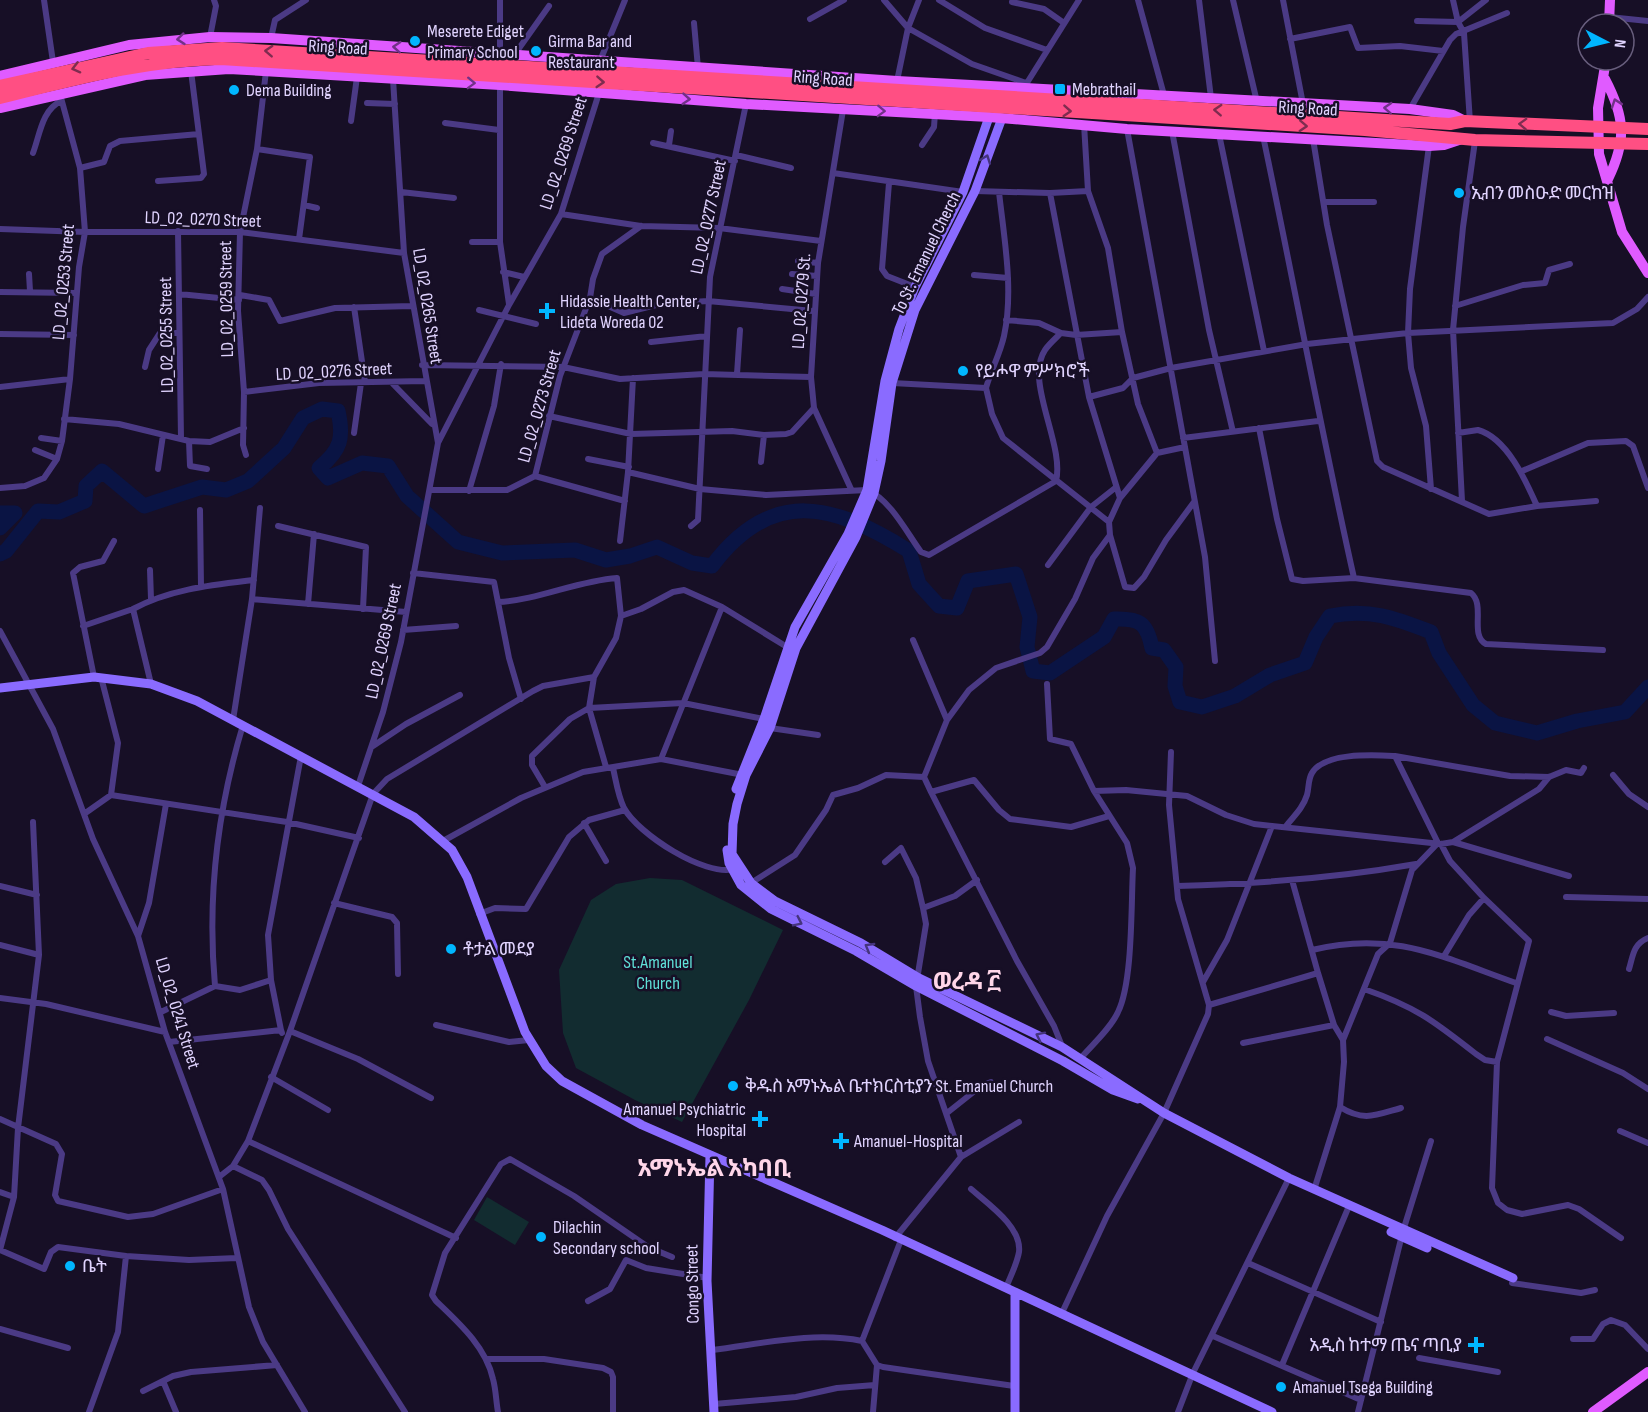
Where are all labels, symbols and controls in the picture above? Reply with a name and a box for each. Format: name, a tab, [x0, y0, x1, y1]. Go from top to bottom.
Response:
north arrow	[1576, 12, 1636, 72]
place label: Meserete Ediget Primary School	[427, 21, 525, 63]
place label: Girma Bar and Restaurant	[548, 31, 632, 73]
one-way arrow	[176, 32, 186, 45]
marker: Meserete Ediget Primary School	[408, 34, 422, 48]
street label: Ring Road	[308, 35, 368, 60]
text: N	[1609, 38, 1629, 49]
one-way arrow	[392, 40, 401, 53]
marker: Girma Bar and Restaurant	[529, 44, 543, 58]
one-way arrow	[264, 45, 273, 58]
one-way arrow	[71, 60, 81, 73]
street label: Ring Road	[793, 66, 853, 91]
one-way arrow	[595, 75, 604, 88]
one-way arrow	[466, 77, 475, 90]
place label: Mebrathail	[1072, 79, 1136, 100]
place label: Dema Building	[246, 80, 331, 101]
marker: Mebrathail	[1053, 82, 1067, 96]
marker: Dema Building	[227, 83, 241, 97]
one-way arrow	[682, 93, 691, 106]
street label: LD_02_0269 Street	[535, 94, 592, 212]
street label: Ring Road	[1278, 96, 1338, 121]
one-way arrow	[1610, 98, 1623, 109]
one-way arrow	[1383, 102, 1392, 115]
one-way arrow	[1213, 103, 1222, 116]
one-way arrow	[876, 105, 885, 118]
one-way arrow	[1062, 105, 1071, 118]
one-way arrow	[1518, 118, 1527, 131]
one-way arrow	[1299, 119, 1308, 132]
one-way arrow	[978, 154, 991, 165]
street label: LD_02_0277 Street	[686, 158, 731, 276]
place label: ኢብን መስዑድ መርከዝ	[1471, 183, 1614, 204]
marker: ኢብን መስዑድ መርከዝ	[1452, 186, 1466, 200]
street label: To St. Emanuel Cherch	[888, 188, 965, 318]
street label: LD_02_0270 Street	[144, 207, 262, 232]
street label: LD_02_0253 Street	[48, 223, 79, 341]
street label: LD_02_0259 Street	[215, 240, 238, 358]
street label: LD_02_0265 Street	[408, 247, 447, 366]
street label: LD_02_0279 St.	[788, 253, 815, 349]
street label: LD_02_0255 Street	[155, 276, 178, 393]
place label: Hidassie Health Center, Lideta Woreda 02	[560, 291, 700, 333]
marker: Hidassie Health Center, Lideta Woreda 02	[538, 302, 556, 320]
street label: LD_02_0273 Street	[513, 347, 566, 465]
street label: LD_02_0276 Street	[275, 358, 393, 385]
place label: የይሖዋ ምሥክሮች	[975, 361, 1090, 382]
marker: የይሖዋ ምሥክሮች	[956, 364, 970, 378]
street label: LD_02_0269 Street	[361, 581, 406, 701]
one-way arrow	[792, 915, 803, 927]
place label: ቶታል መደያ	[463, 939, 535, 960]
marker: ቶታል መደያ	[444, 942, 458, 956]
one-way arrow	[865, 943, 875, 955]
park label: St.Amanuel Church	[623, 952, 693, 994]
street label: LD_02_0241 Street	[151, 955, 205, 1072]
district label: ወረዳ ፫	[933, 967, 1001, 996]
one-way arrow	[1035, 1032, 1046, 1044]
place label: ቅዱስ አማኑኤል ቤተክርስቲያን St. Emanuel Church	[745, 1076, 1053, 1097]
marker: ቅዱስ አማኑኤል ቤተክርስቲያን St. Emanuel Church	[726, 1079, 740, 1093]
place label: Amanuel Psychiatric Hospital	[623, 1099, 746, 1141]
marker: Amanuel Psychiatric Hospital	[751, 1110, 769, 1128]
place label: Amanuel-Hospital	[853, 1131, 963, 1152]
marker: Amanuel-Hospital	[832, 1132, 850, 1150]
district label: አማኑኤል አካባቢ	[637, 1154, 791, 1183]
place label: Dilachin Secondary school	[553, 1217, 659, 1259]
marker: Dilachin Secondary school	[534, 1230, 548, 1244]
street label: Congo Street	[681, 1244, 704, 1324]
place label: ቤት	[82, 1256, 107, 1277]
marker: ቤት	[63, 1259, 77, 1273]
place label: አዲስ ከተማ ጤና ጣቢያ	[1309, 1335, 1462, 1356]
marker: አዲስ ከተማ ጤና ጣቢያ	[1467, 1336, 1485, 1354]
place label: Amanuel Tsega Building	[1292, 1377, 1433, 1398]
marker: Amanuel Tsega Building	[1274, 1380, 1288, 1394]

